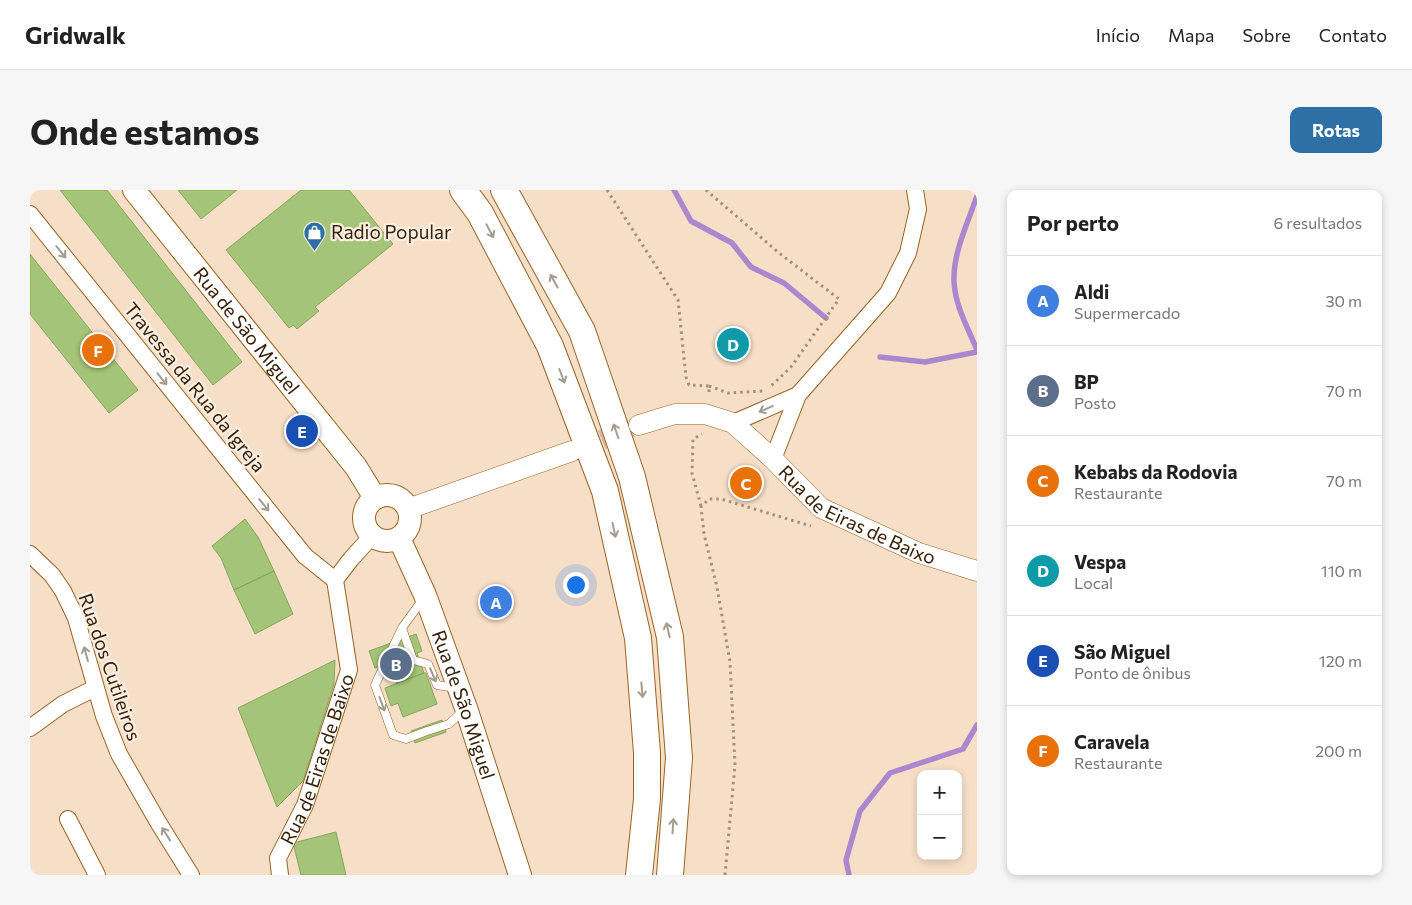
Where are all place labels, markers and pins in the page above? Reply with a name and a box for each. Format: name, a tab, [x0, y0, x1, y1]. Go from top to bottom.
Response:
shop icon: Radio Popular	[303, 220, 327, 251]
place label: Radio Popular	[331, 220, 452, 243]
pin: D	[717, 325, 749, 363]
pin: F	[82, 331, 114, 369]
pin: E	[286, 412, 318, 450]
pin: C	[730, 464, 762, 502]
pin: A	[480, 583, 512, 621]
pin: B	[380, 645, 412, 683]

